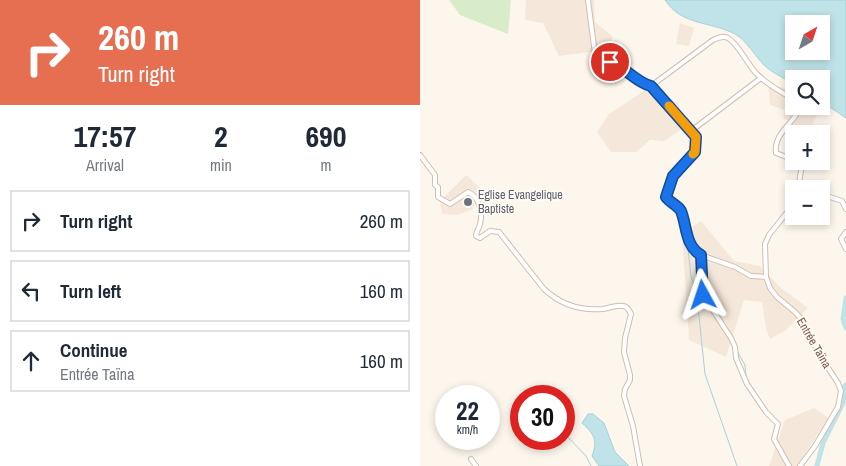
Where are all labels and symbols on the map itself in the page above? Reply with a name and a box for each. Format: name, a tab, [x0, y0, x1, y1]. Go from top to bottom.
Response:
north arrow	[785, 15, 830, 60]
pin	[589, 41, 631, 83]
place label: Eglise Evangelique Baptiste	[478, 187, 563, 217]
marker: Eglise Evangelique Baptiste	[462, 196, 474, 208]
position arrow	[676, 268, 728, 320]
street label: Entrée Taïna	[793, 315, 835, 372]
speed limit sign: 30	[510, 385, 575, 450]

